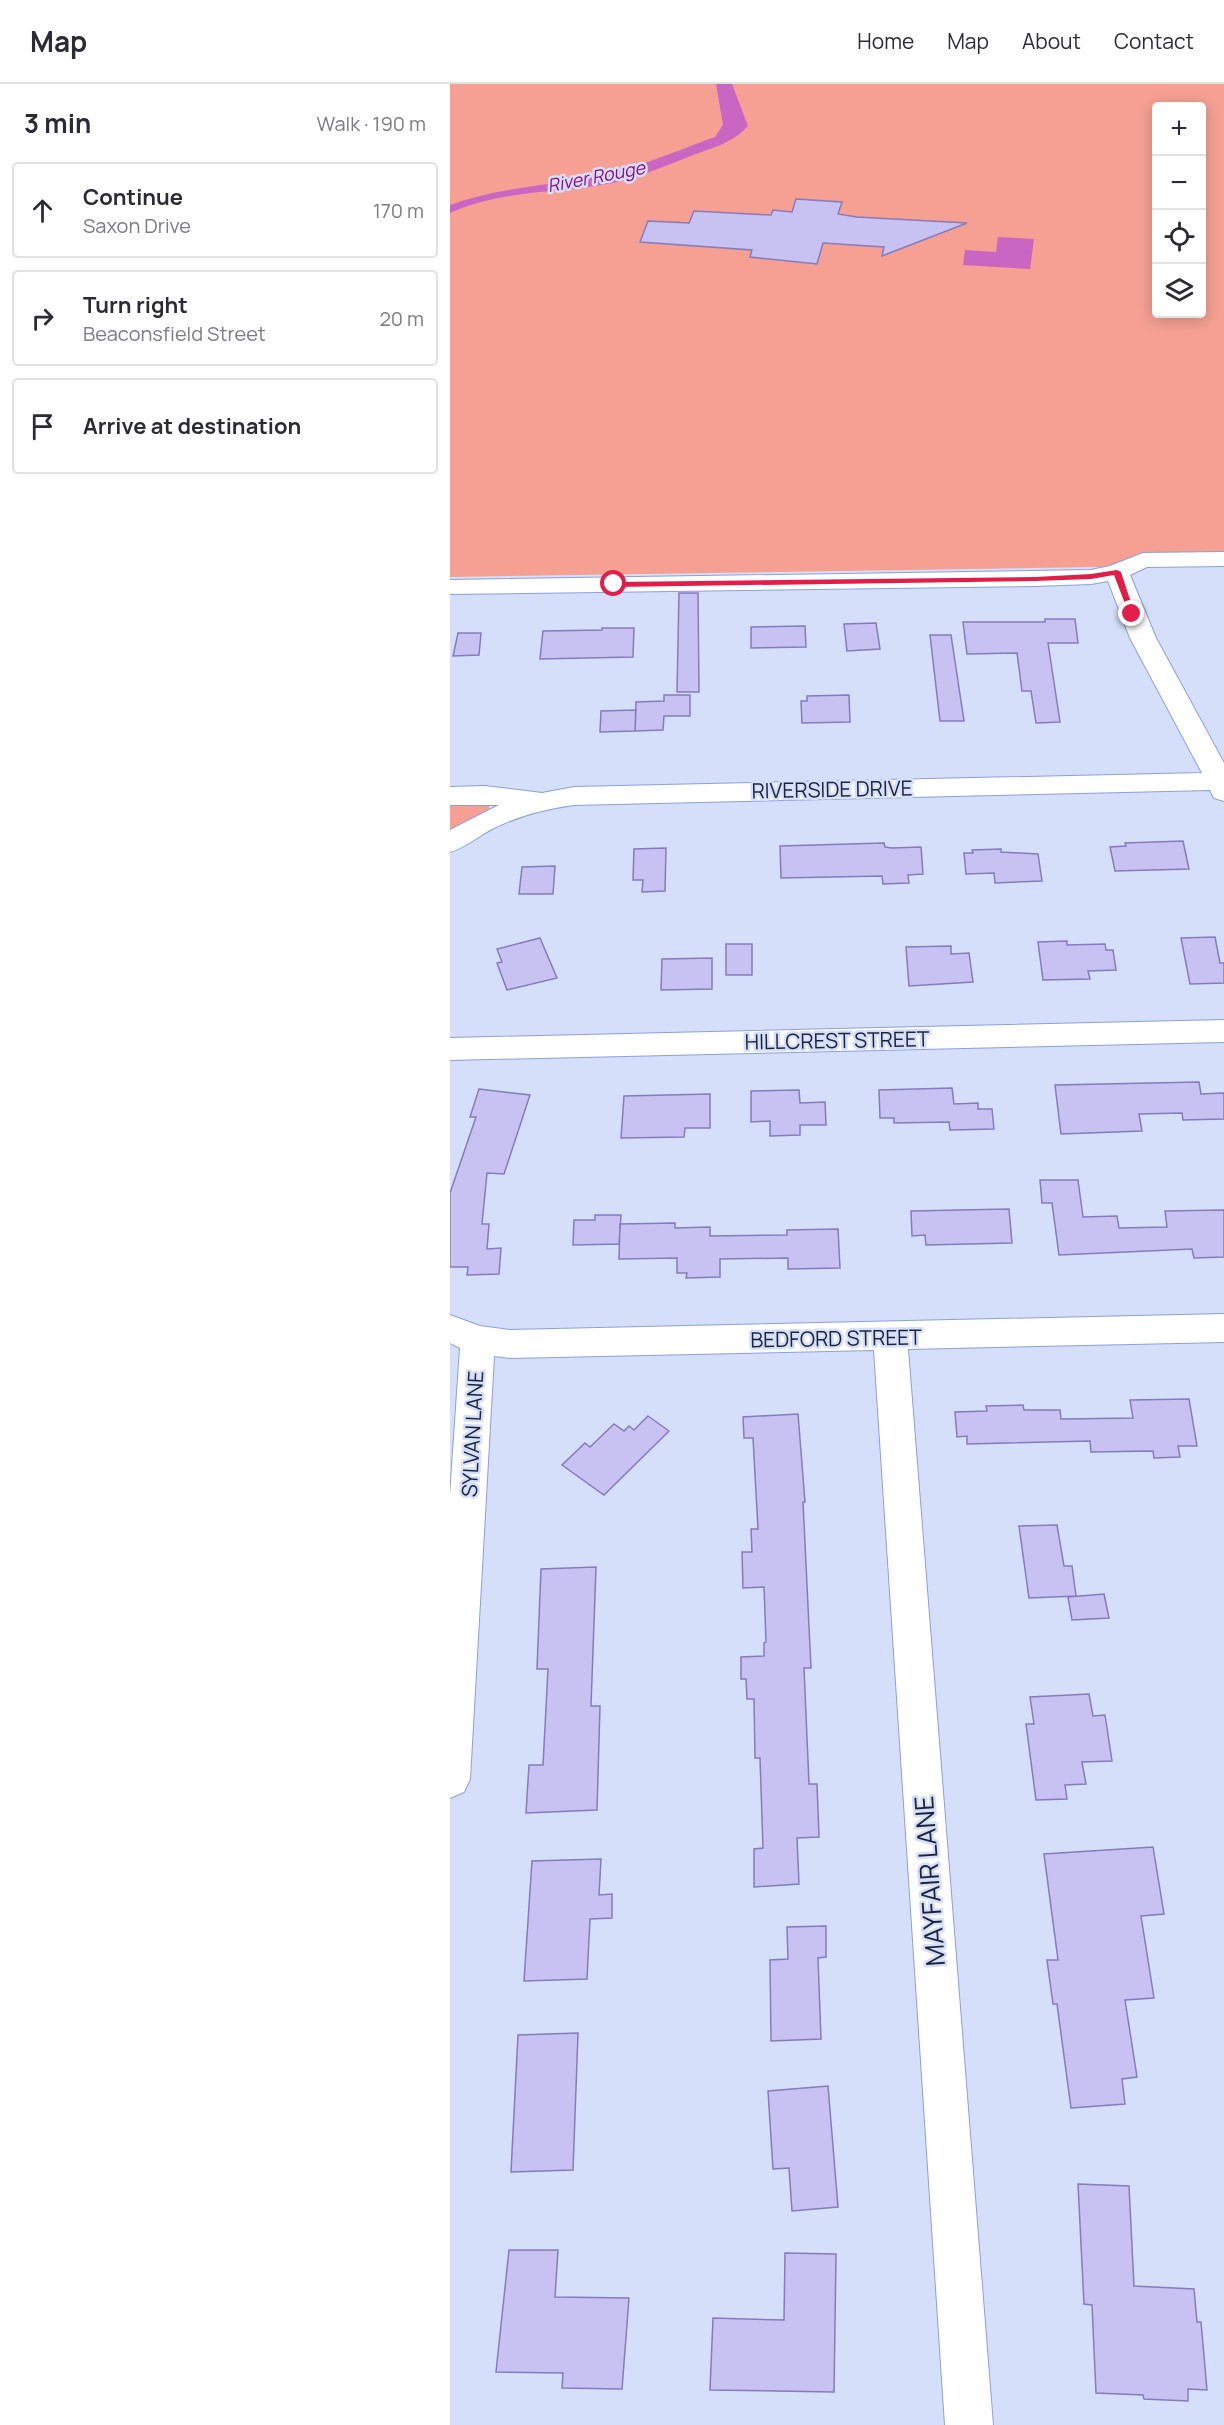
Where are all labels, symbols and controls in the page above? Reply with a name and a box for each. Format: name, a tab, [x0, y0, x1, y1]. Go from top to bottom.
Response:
text: Map	[30, 22, 87, 60]
text: Home	[857, 27, 914, 55]
text: Map	[947, 27, 989, 55]
text: About	[1022, 27, 1081, 55]
text: Contact	[1114, 27, 1194, 55]
map controls	[1152, 102, 1206, 318]
button: +	[1152, 102, 1206, 156]
text: 3 min	[24, 105, 91, 141]
text: Walk · 190 m	[317, 110, 426, 137]
water label: River Rouge	[545, 155, 648, 197]
button: −	[1152, 156, 1206, 210]
text: Continue	[83, 182, 183, 212]
icon: ahead	[26, 194, 59, 227]
text: 170 m	[373, 197, 424, 224]
button: locate	[1152, 210, 1206, 264]
text: Saxon Drive	[83, 212, 191, 239]
button: layers	[1152, 264, 1206, 318]
text: Turn right	[83, 290, 188, 320]
icon: right	[26, 302, 59, 335]
text: 20 m	[379, 305, 424, 332]
text: Beaconsfield Street	[83, 320, 266, 347]
icon: arrive	[26, 410, 59, 443]
text: Arrive at destination	[83, 411, 301, 441]
route start	[600, 570, 626, 596]
route end	[1118, 600, 1144, 626]
street label: RIVERSIDE DRIVE	[751, 774, 913, 804]
street label: HILLCREST STREET	[744, 1024, 930, 1056]
street label: BEDFORD STREET	[750, 1322, 922, 1353]
street label: SYLVAN LANE	[455, 1370, 489, 1498]
street label: MAYFAIR LANE	[905, 1795, 953, 1967]

